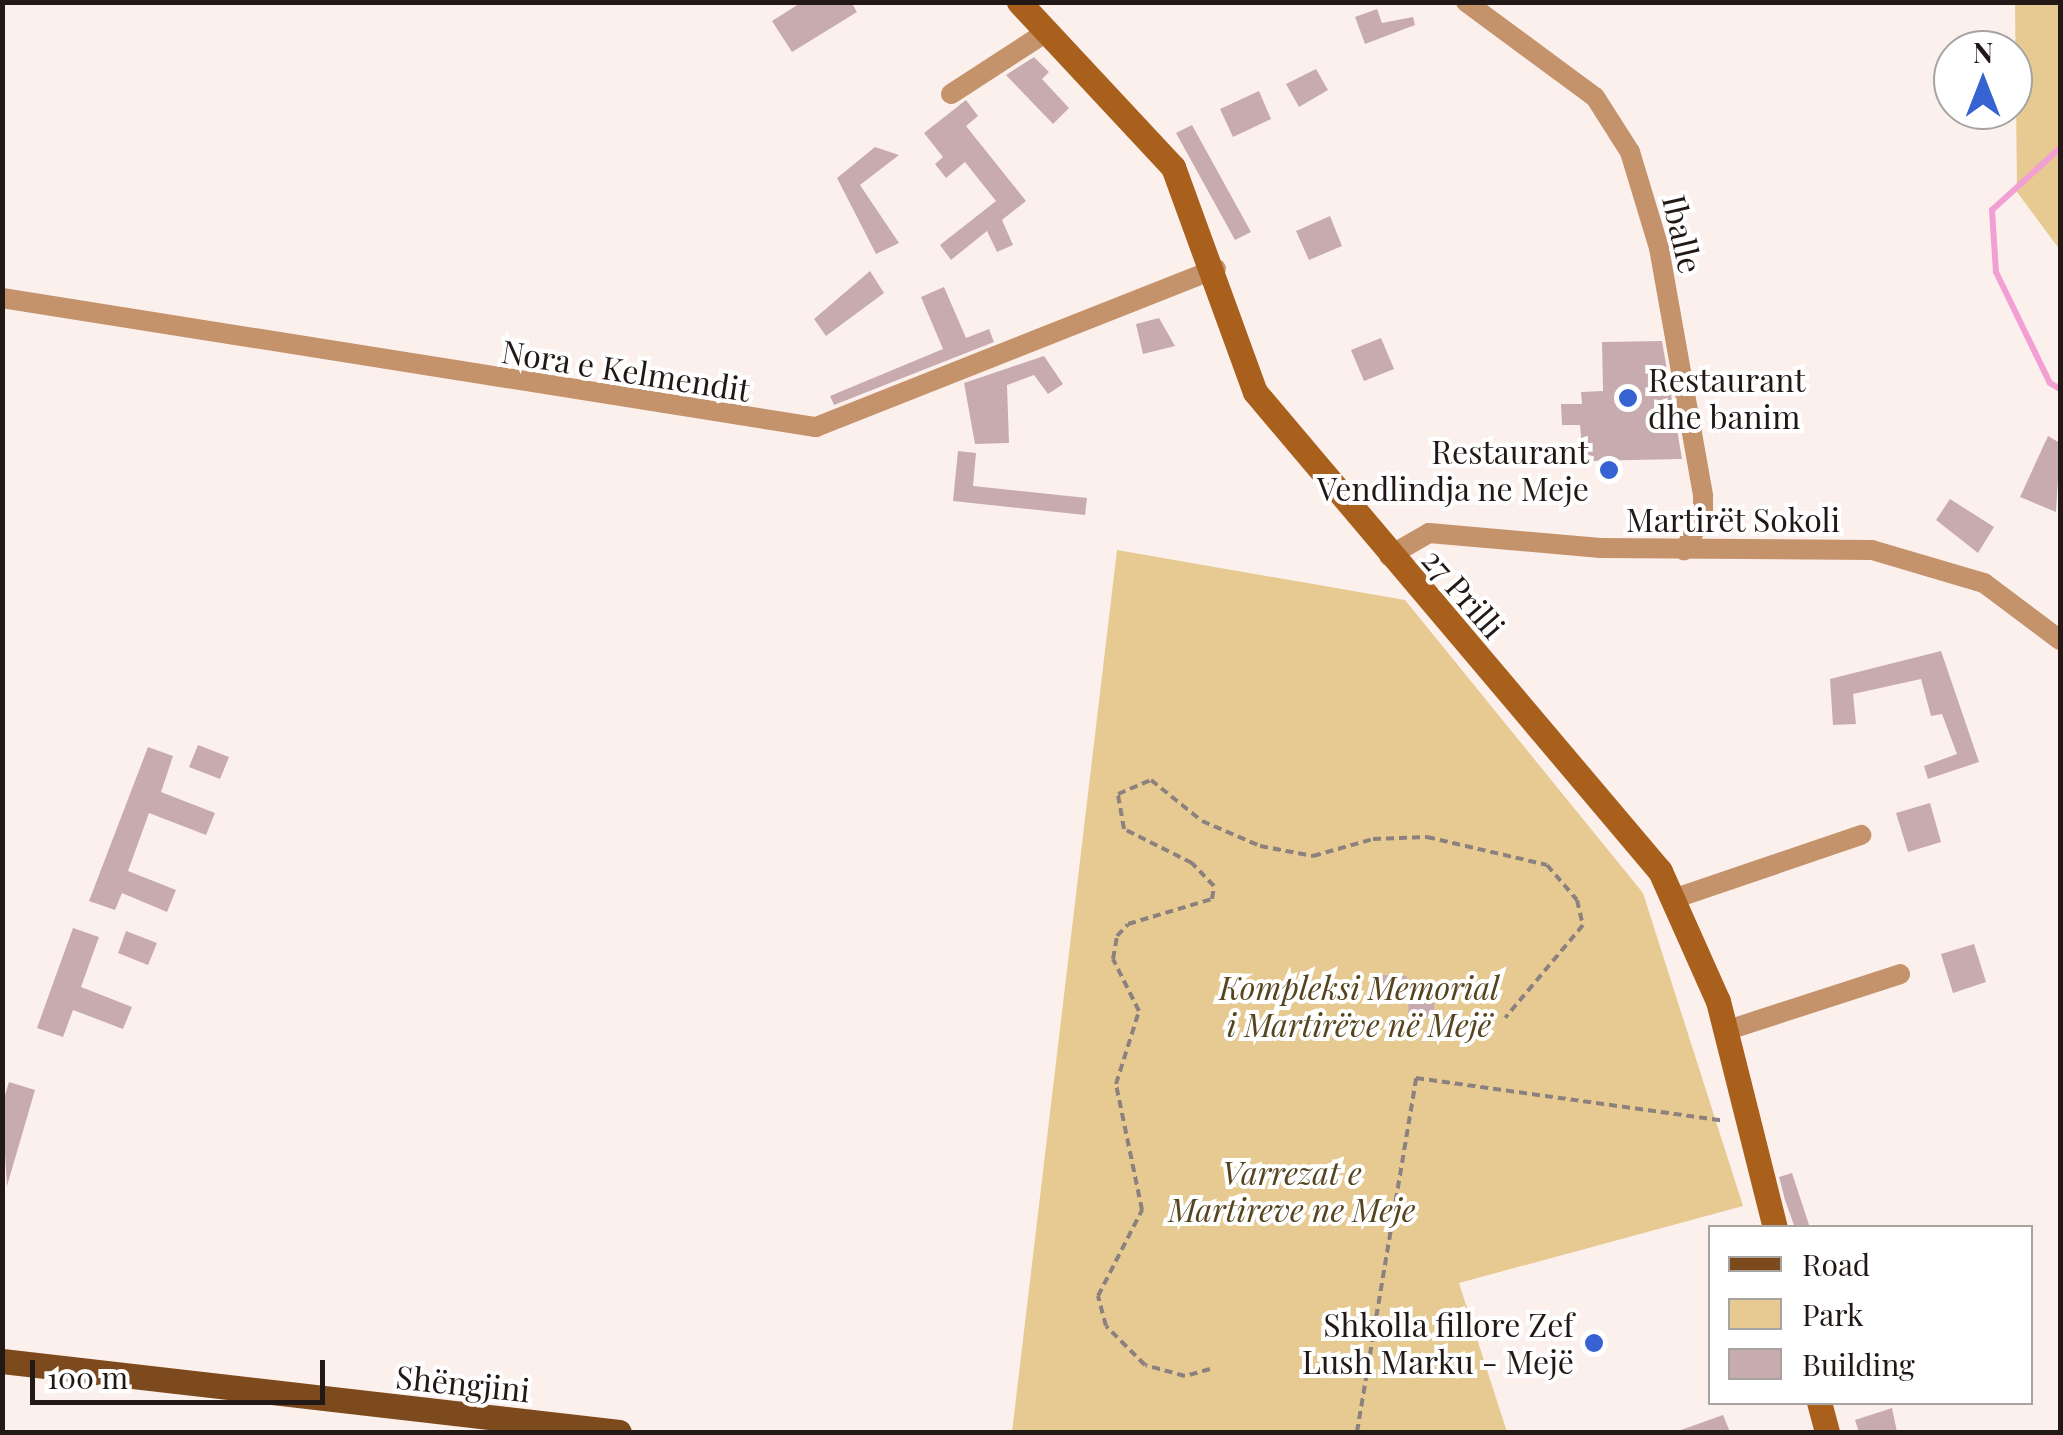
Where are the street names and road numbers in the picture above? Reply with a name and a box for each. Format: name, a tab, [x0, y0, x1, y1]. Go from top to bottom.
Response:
street label: Iballe	[1655, 191, 1711, 277]
street label: Nora e Kelmendit	[499, 331, 753, 409]
street label: Martirët Sokoli	[1626, 500, 1840, 538]
street label: 27 Prilli	[1415, 540, 1513, 646]
street label: Shëngjini	[394, 1357, 532, 1409]

